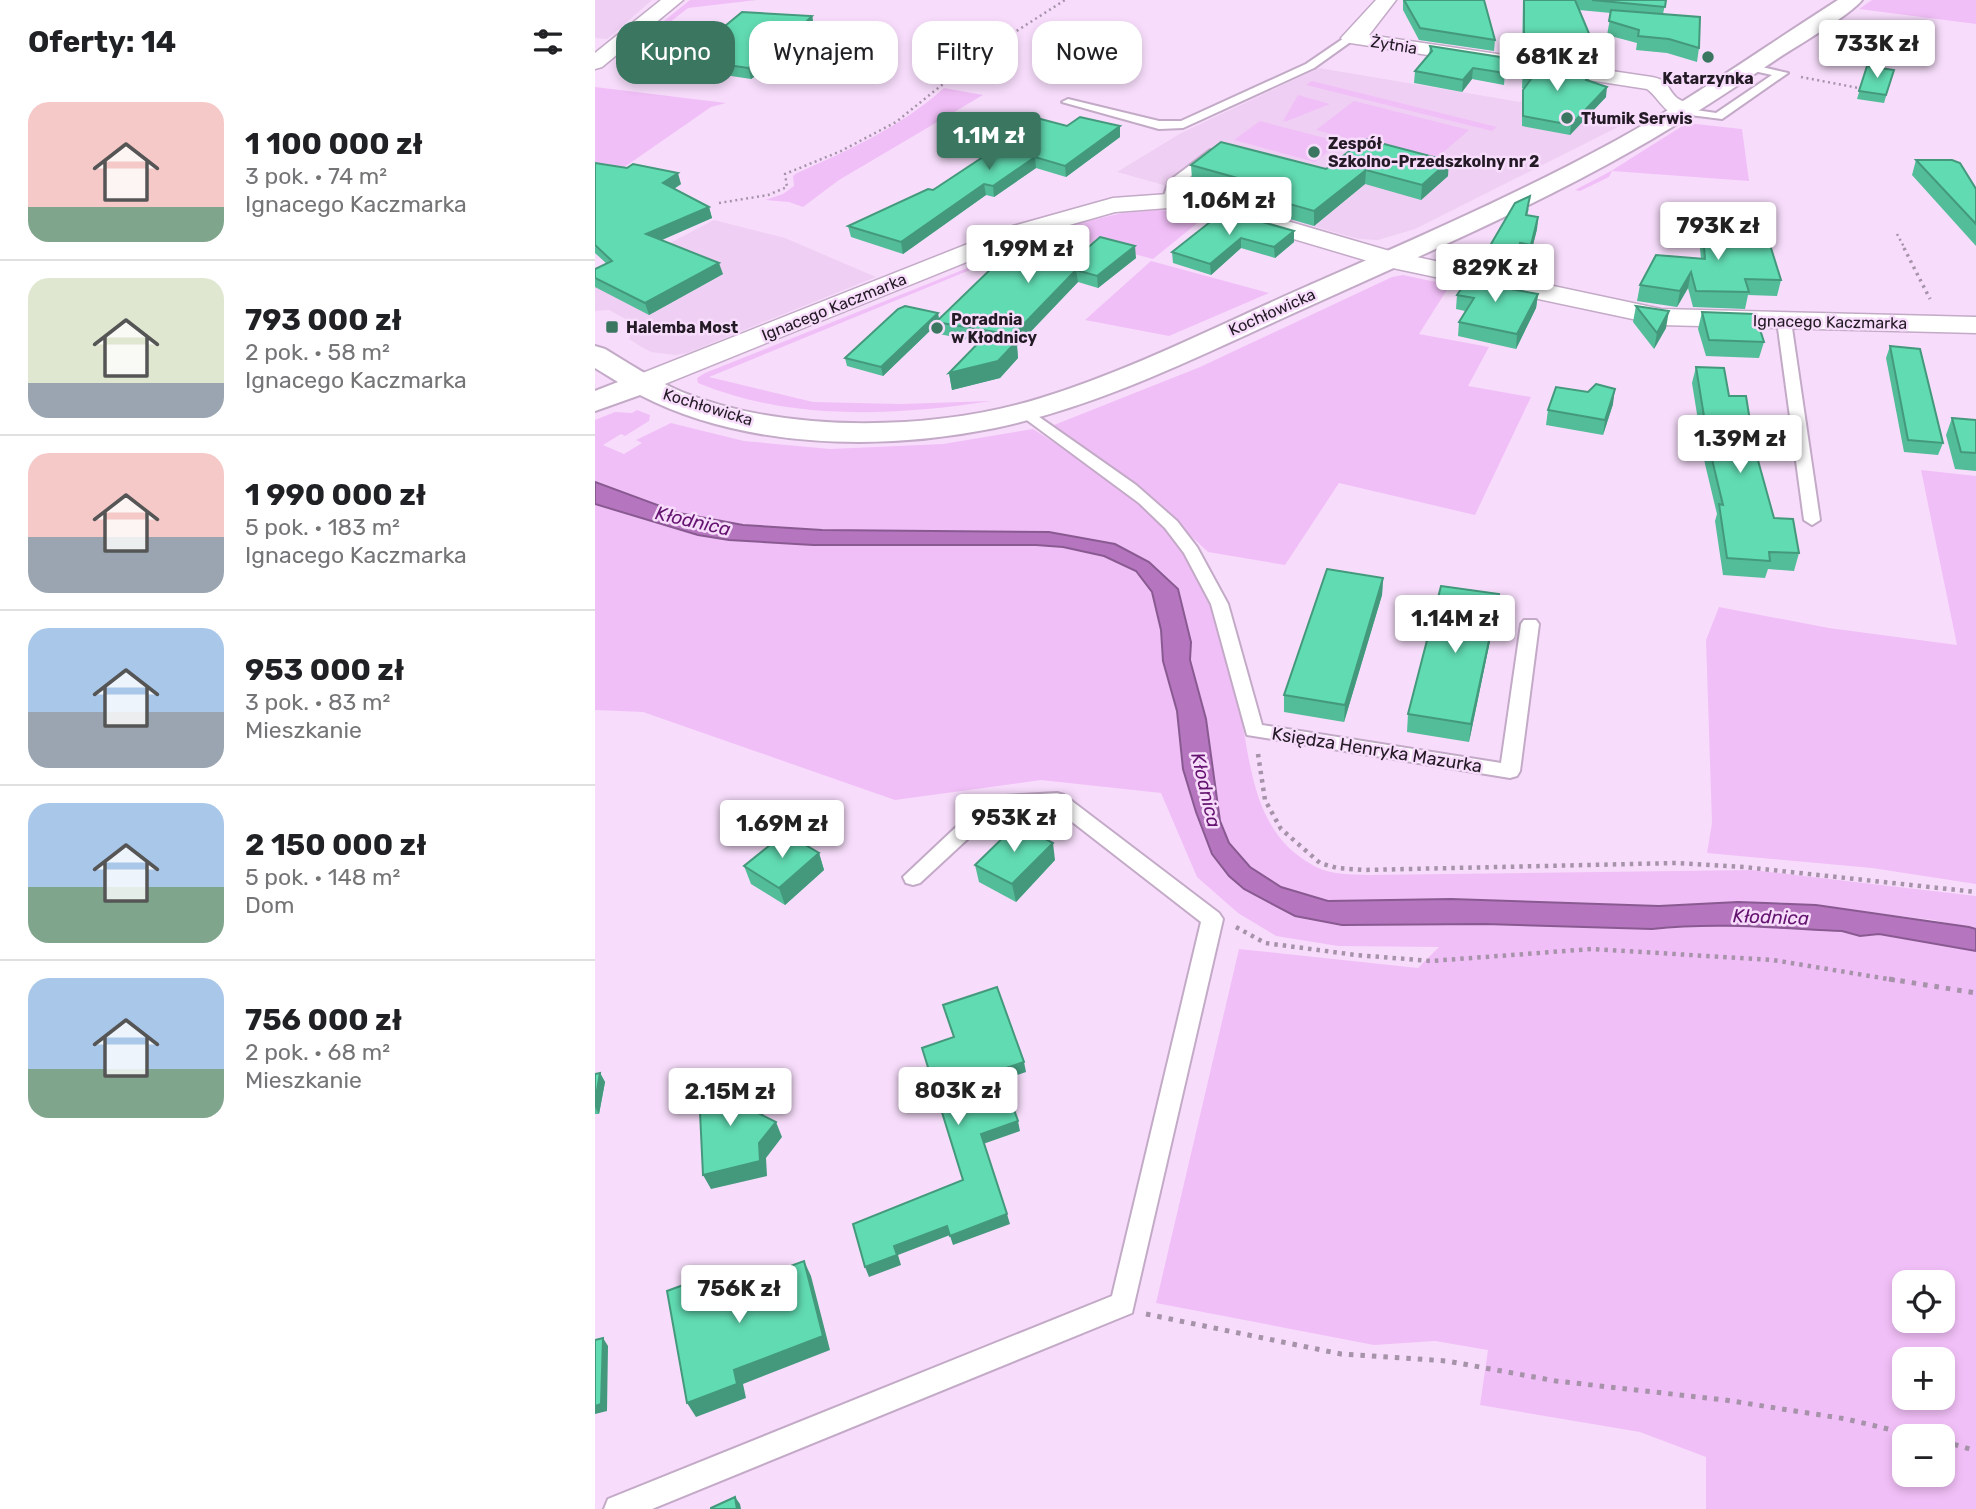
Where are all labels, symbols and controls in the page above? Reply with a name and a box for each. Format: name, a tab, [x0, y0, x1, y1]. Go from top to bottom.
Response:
pin: 733K zł	[1812, 20, 1942, 80]
chip: Kupno	[616, 21, 735, 84]
chip: Wynajem	[749, 21, 898, 84]
chip: Filtry	[912, 21, 1018, 84]
chip: Nowe	[1032, 21, 1142, 84]
icon: filters	[529, 23, 567, 61]
text: Oferty: 14	[28, 24, 176, 60]
text: 733K zł	[1835, 29, 1919, 57]
street label: Żytnia	[1369, 32, 1419, 58]
pin: 681K zł	[1492, 34, 1622, 93]
text: 681K zł	[1516, 42, 1598, 70]
marker: Katarzynka	[1700, 49, 1716, 65]
place label: Katarzynka	[1662, 69, 1754, 88]
place label: Tłumik Serwis	[1581, 109, 1693, 128]
marker: Tłumik Serwis	[1559, 110, 1575, 126]
pin: 1.1M zł	[924, 113, 1054, 172]
text: 1.1M zł	[953, 121, 1025, 149]
text: 1 100 000 zł	[245, 126, 423, 162]
icon: home	[84, 130, 168, 214]
place label: Zespół Szkolno-Przedszkolny nr 2	[1328, 134, 1540, 171]
marker: Zespół Szkolno-Przedszkolny nr 2	[1306, 144, 1322, 160]
text: 3 pok. · 74 m²	[245, 162, 387, 190]
pin: 1.06M zł	[1157, 177, 1301, 237]
text: 1.06M zł	[1183, 186, 1275, 214]
text: Ignacego Kaczmarka	[245, 190, 467, 218]
pin: 793K zł	[1653, 202, 1783, 262]
text: 793K zł	[1676, 211, 1760, 239]
pin: 1.99M zł	[956, 226, 1100, 285]
text: 1.99M zł	[982, 234, 1074, 262]
pin: 829K zł	[1430, 244, 1560, 304]
text: 829K zł	[1452, 253, 1538, 281]
street label: Ignacego Kaczmarka	[759, 269, 909, 345]
street label: Kochłowicka	[1226, 284, 1318, 340]
text: 793 000 zł	[245, 302, 402, 338]
icon: home	[84, 306, 168, 390]
place label: Poradnia w Kłodnicy	[951, 310, 1037, 347]
street label: Ignacego Kaczmarka	[1753, 311, 1907, 333]
place label: Halemba Most	[626, 318, 739, 337]
marker: Halemba Most	[604, 319, 620, 335]
marker: Poradnia w Kłodnicy	[929, 320, 945, 336]
text: 2 pok. · 58 m²	[245, 338, 390, 366]
text: Ignacego Kaczmarka	[245, 366, 467, 394]
street label: Kochłowicka	[661, 384, 755, 430]
pin: 1.39M zł	[1668, 416, 1812, 475]
text: 1.39M zł	[1694, 424, 1786, 452]
text: 1 990 000 zł	[245, 477, 426, 513]
icon: home	[84, 481, 168, 565]
water label: Kłodnica	[653, 501, 733, 541]
text: 5 pok. · 183 m²	[245, 513, 400, 541]
text: Ignacego Kaczmarka	[245, 541, 467, 569]
pin: 1.14M zł	[1383, 596, 1527, 655]
text: 1.14M zł	[1411, 604, 1499, 632]
text: 953 000 zł	[245, 652, 404, 688]
icon: home	[84, 656, 168, 740]
text: 3 pok. · 83 m²	[245, 688, 390, 716]
text: Mieszkanie	[245, 716, 362, 744]
street label: Księdza Henryka Mazurka	[1270, 722, 1484, 778]
water label: Kłodnica	[1186, 750, 1226, 830]
pin: 953K zł	[949, 794, 1079, 854]
pin: 1.69M zł	[710, 800, 854, 860]
text: 953K zł	[971, 803, 1057, 831]
text: 1.69M zł	[736, 809, 828, 837]
text: 2 150 000 zł	[245, 827, 426, 863]
icon: home	[84, 831, 168, 915]
text: 5 pok. · 148 m²	[245, 863, 400, 891]
text: Dom	[245, 891, 295, 919]
water label: Kłodnica	[1732, 904, 1810, 930]
text: 756 000 zł	[245, 1002, 402, 1038]
icon: home	[84, 1006, 168, 1090]
text: 2 pok. · 68 m²	[245, 1038, 390, 1066]
text: Mieszkanie	[245, 1066, 362, 1094]
pin: 2.15M zł	[658, 1068, 802, 1128]
pin: 803K zł	[893, 1068, 1023, 1127]
text: 803K zł	[914, 1076, 1002, 1104]
text: 2.15M zł	[685, 1077, 775, 1105]
pin: 756K zł	[674, 1266, 804, 1325]
map controls	[1892, 1270, 1955, 1487]
button: locate	[1892, 1270, 1955, 1333]
text: 756K zł	[697, 1274, 781, 1302]
button: +	[1892, 1347, 1955, 1410]
button: −	[1892, 1424, 1955, 1487]

